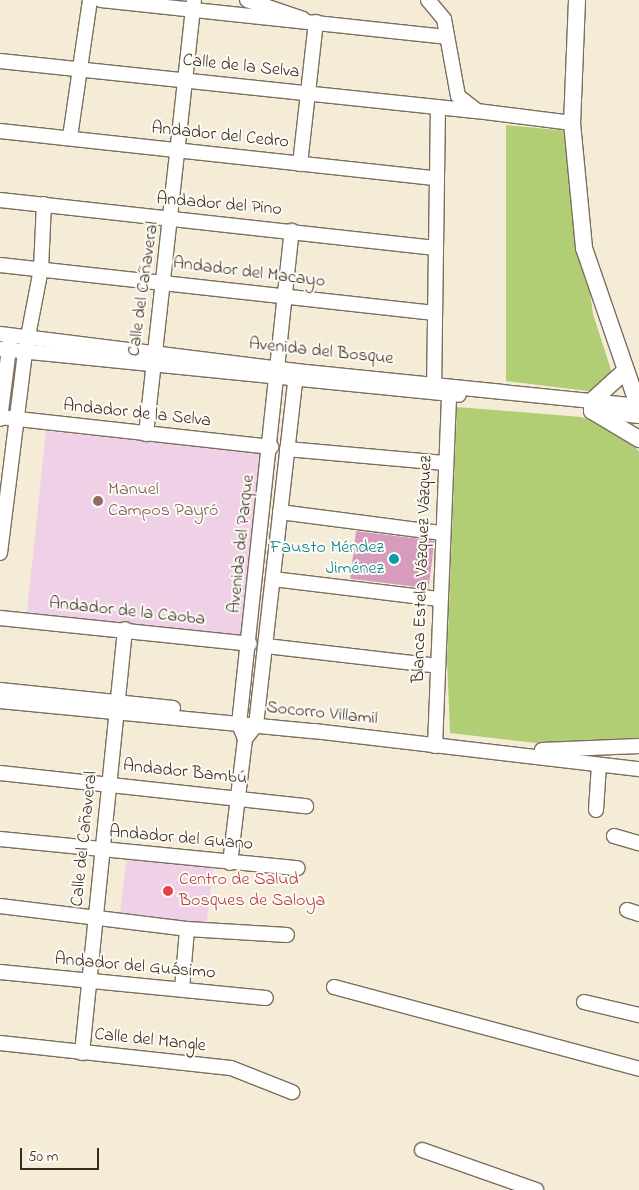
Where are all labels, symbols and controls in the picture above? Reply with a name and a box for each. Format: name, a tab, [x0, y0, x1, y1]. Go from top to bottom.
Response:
street label: Calle de la Selva	[181, 50, 301, 84]
street label: Andador del Cedro	[150, 118, 290, 154]
street label: Andador del Pino	[155, 189, 283, 221]
street label: Calle del Cañaveral	[124, 220, 164, 358]
street label: Andador del Macayo	[172, 253, 326, 293]
street label: Avenida del Bosque	[248, 334, 394, 370]
street label: Andador de la Selva	[62, 395, 212, 433]
street label: Blanca Estela Vázquez Vázquez	[408, 455, 438, 683]
street label: Avenida del Parque	[224, 474, 260, 614]
place label: Manuel Campos Payró	[108, 480, 218, 522]
marker: Manuel Campos Payró	[92, 495, 104, 507]
place label: Fausto Méndez Jiménez	[270, 538, 384, 580]
marker: Fausto Méndez Jiménez	[388, 553, 400, 565]
street label: Andador de la Caoba	[48, 593, 206, 631]
street label: Socorro Villamil	[265, 697, 379, 731]
street label: Andador Bambú	[122, 756, 248, 790]
street label: Calle del Cañaveral	[67, 770, 103, 908]
street label: Andador del Guano	[108, 822, 254, 856]
place label: Centro de Salud Bosques de Saloya	[179, 870, 325, 912]
marker: Centro de Salud Bosques de Saloya	[161, 884, 175, 898]
street label: Andador del Guásimo	[54, 949, 216, 985]
street label: Calle del Mangle	[93, 1024, 207, 1058]
scale bar	[22, 1138, 101, 1170]
text: 50 m	[28, 1146, 58, 1168]

